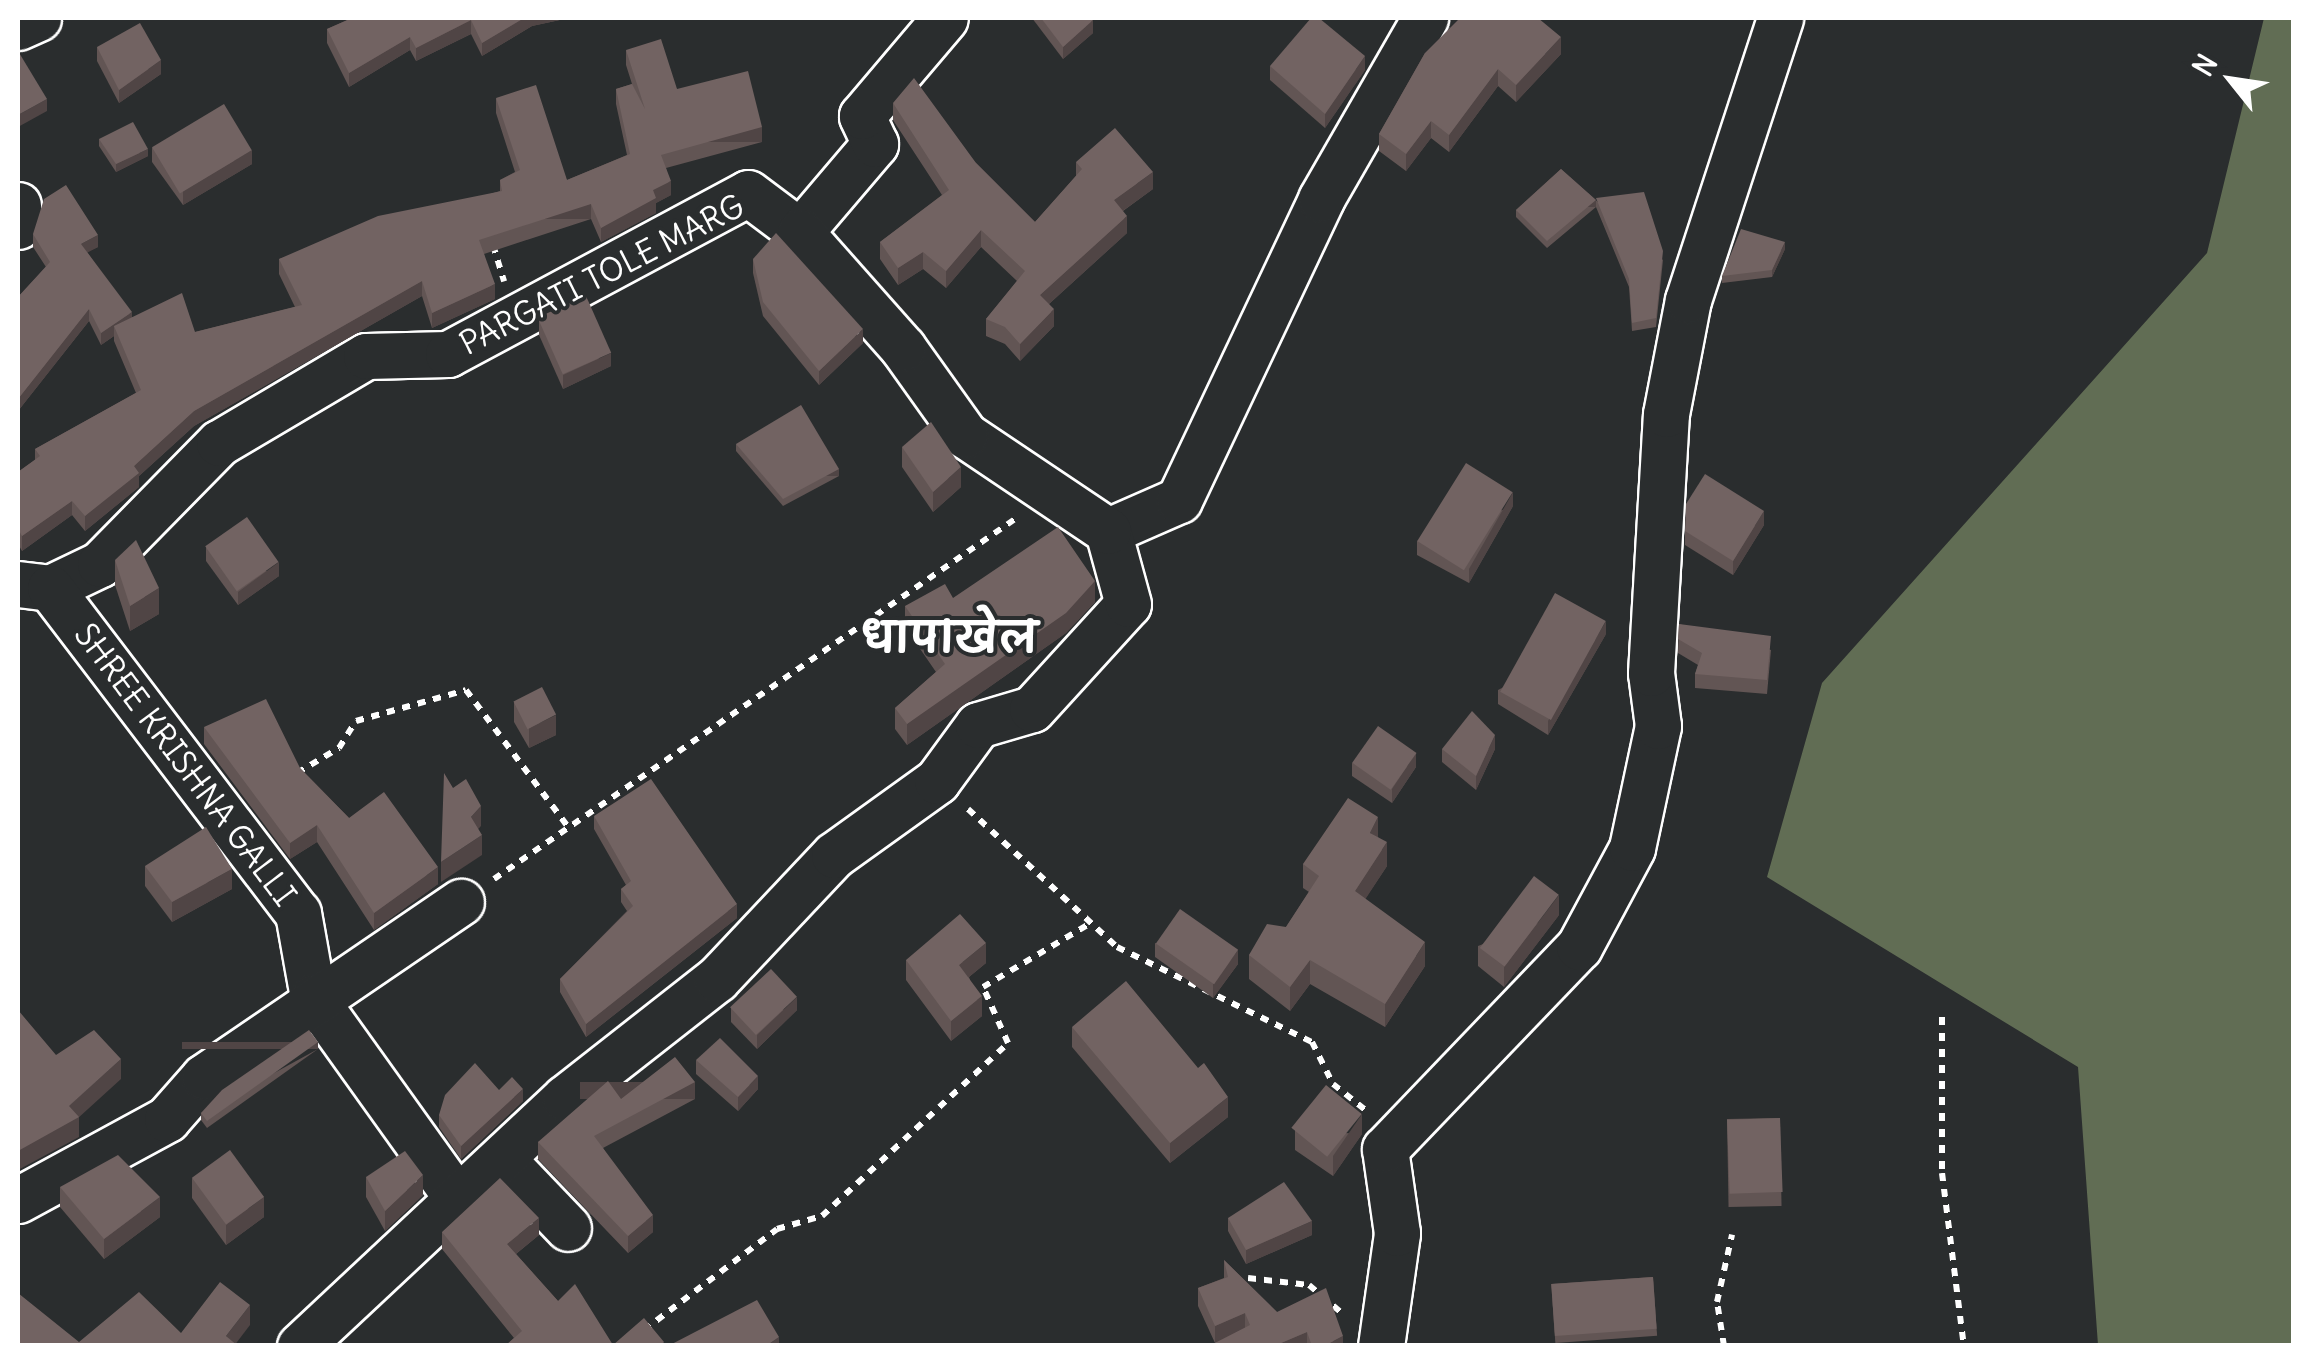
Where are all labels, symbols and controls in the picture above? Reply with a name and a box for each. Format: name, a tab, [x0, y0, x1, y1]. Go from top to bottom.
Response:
north arrow	[2181, 30, 2281, 130]
text: N	[2185, 48, 2225, 82]
street label: PARGATI TOLE MARG	[454, 187, 750, 363]
district label: धापाखेल	[860, 612, 1038, 662]
street label: SHREE KRISHNA GALLI	[66, 616, 304, 914]

